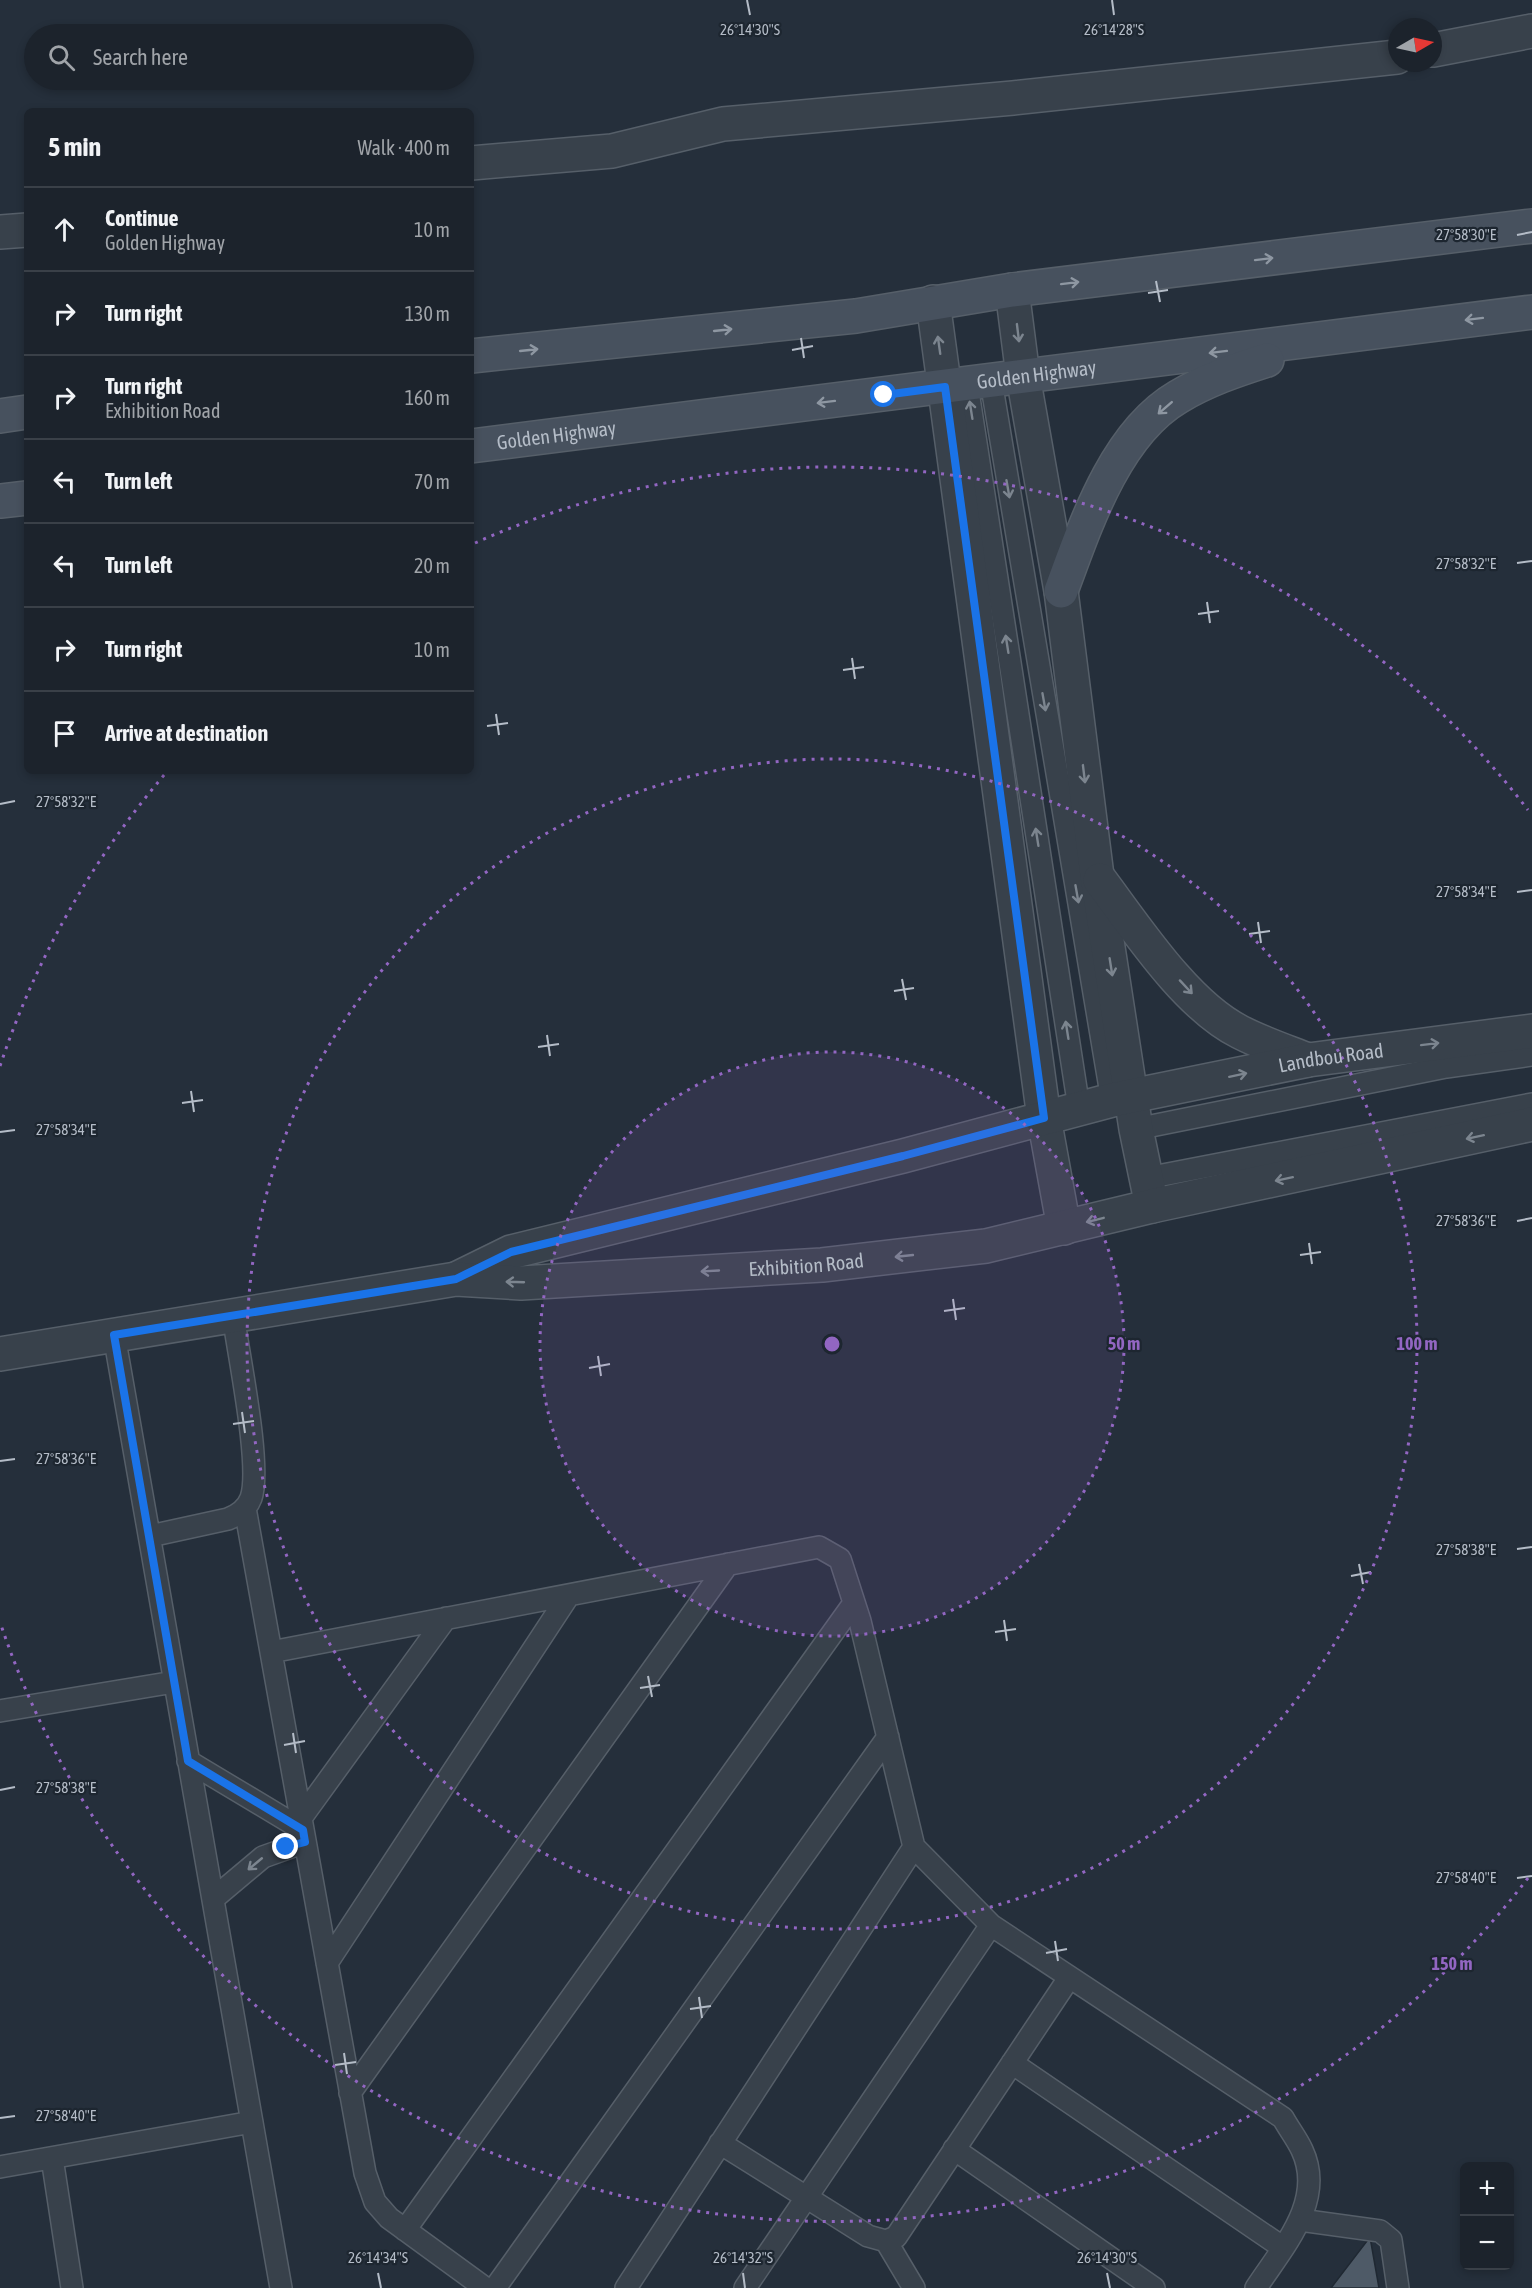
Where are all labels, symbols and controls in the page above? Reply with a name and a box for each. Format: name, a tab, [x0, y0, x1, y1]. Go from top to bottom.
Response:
north arrow	[1388, 18, 1442, 72]
text: 26°14'30"S	[720, 21, 780, 38]
text: 26°14'28"S	[1084, 21, 1144, 38]
search box	[24, 24, 474, 90]
icon: search	[45, 41, 78, 74]
text: Search here	[93, 44, 188, 70]
text: 5 min	[48, 132, 101, 162]
text: Walk · 400 m	[358, 136, 450, 159]
text: Continue	[105, 205, 179, 231]
icon: ahead	[48, 213, 81, 246]
text: 10 m	[414, 218, 450, 241]
text: 27°58'30"E	[1436, 226, 1497, 243]
text: Golden Highway	[105, 231, 225, 254]
one-way arrow	[1253, 254, 1273, 265]
one-way arrow	[1060, 278, 1080, 289]
icon: right	[48, 297, 81, 330]
text: Turn right	[105, 300, 182, 326]
text: 130 m	[405, 302, 450, 325]
one-way arrow	[1465, 314, 1484, 325]
one-way arrow	[1012, 323, 1023, 343]
one-way arrow	[713, 324, 733, 335]
one-way arrow	[933, 335, 944, 355]
one-way arrow	[519, 344, 539, 355]
one-way arrow	[1209, 347, 1228, 358]
street label: Golden Highway	[975, 355, 1097, 393]
text: Turn right	[105, 373, 182, 399]
icon: right	[48, 381, 81, 414]
route start	[870, 381, 896, 407]
text: 160 m	[405, 386, 450, 409]
one-way arrow	[816, 397, 836, 408]
text: Exhibition Road	[105, 399, 220, 422]
one-way arrow	[966, 401, 977, 421]
one-way arrow	[1158, 401, 1173, 415]
street label: Golden Highway	[495, 416, 617, 454]
icon: left	[48, 465, 81, 498]
text: Turn left	[105, 468, 172, 494]
text: 70 m	[414, 470, 450, 493]
one-way arrow	[1002, 478, 1013, 498]
icon: left	[48, 549, 81, 582]
text: Turn left	[105, 552, 172, 578]
text: 20 m	[414, 554, 450, 577]
text: 27°58'32"E	[1436, 555, 1497, 572]
icon: right	[48, 633, 81, 666]
one-way arrow	[1002, 635, 1013, 654]
text: Turn right	[105, 636, 182, 662]
text: 10 m	[414, 638, 450, 661]
one-way arrow	[1039, 691, 1050, 711]
icon: arrive	[48, 717, 81, 750]
text: Arrive at destination	[105, 720, 268, 746]
one-way arrow	[1079, 763, 1090, 783]
text: 27°58'32"E	[36, 793, 97, 810]
one-way arrow	[1031, 827, 1042, 847]
text: 27°58'34"E	[1436, 883, 1497, 900]
one-way arrow	[1071, 884, 1082, 903]
one-way arrow	[1106, 956, 1117, 976]
one-way arrow	[1179, 979, 1193, 994]
one-way arrow	[1061, 1020, 1072, 1040]
street label: Landbou Road	[1276, 1038, 1385, 1077]
one-way arrow	[1420, 1039, 1439, 1050]
one-way arrow	[1227, 1069, 1247, 1080]
text: 27°58'34"E	[36, 1121, 97, 1138]
one-way arrow	[1466, 1132, 1485, 1143]
one-way arrow	[1275, 1173, 1294, 1185]
text: 27°58'36"E	[1436, 1212, 1497, 1229]
one-way arrow	[1086, 1215, 1105, 1227]
street label: Exhibition Road	[748, 1248, 865, 1280]
one-way arrow	[894, 1251, 914, 1262]
one-way arrow	[700, 1265, 720, 1276]
one-way arrow	[505, 1276, 525, 1288]
text: 50 m	[1108, 1333, 1140, 1354]
text: 100 m	[1397, 1333, 1437, 1354]
centre of rings	[822, 1334, 842, 1354]
text: 27°58'36"E	[36, 1450, 97, 1467]
text: 27°58'38"E	[1436, 1541, 1497, 1558]
text: 27°58'38"E	[36, 1779, 97, 1796]
route end	[272, 1833, 298, 1859]
one-way arrow	[248, 1857, 263, 1871]
text: 27°58'40"E	[1436, 1869, 1497, 1886]
text: 150 m	[1432, 1953, 1472, 1974]
text: 27°58'40"E	[36, 2107, 97, 2124]
map controls	[1460, 2162, 1514, 2270]
button: +	[1460, 2162, 1514, 2216]
button: −	[1460, 2216, 1514, 2270]
text: 26°14'34"S	[348, 2249, 408, 2266]
text: 26°14'32"S	[713, 2249, 773, 2266]
text: 26°14'30"S	[1077, 2249, 1137, 2266]

